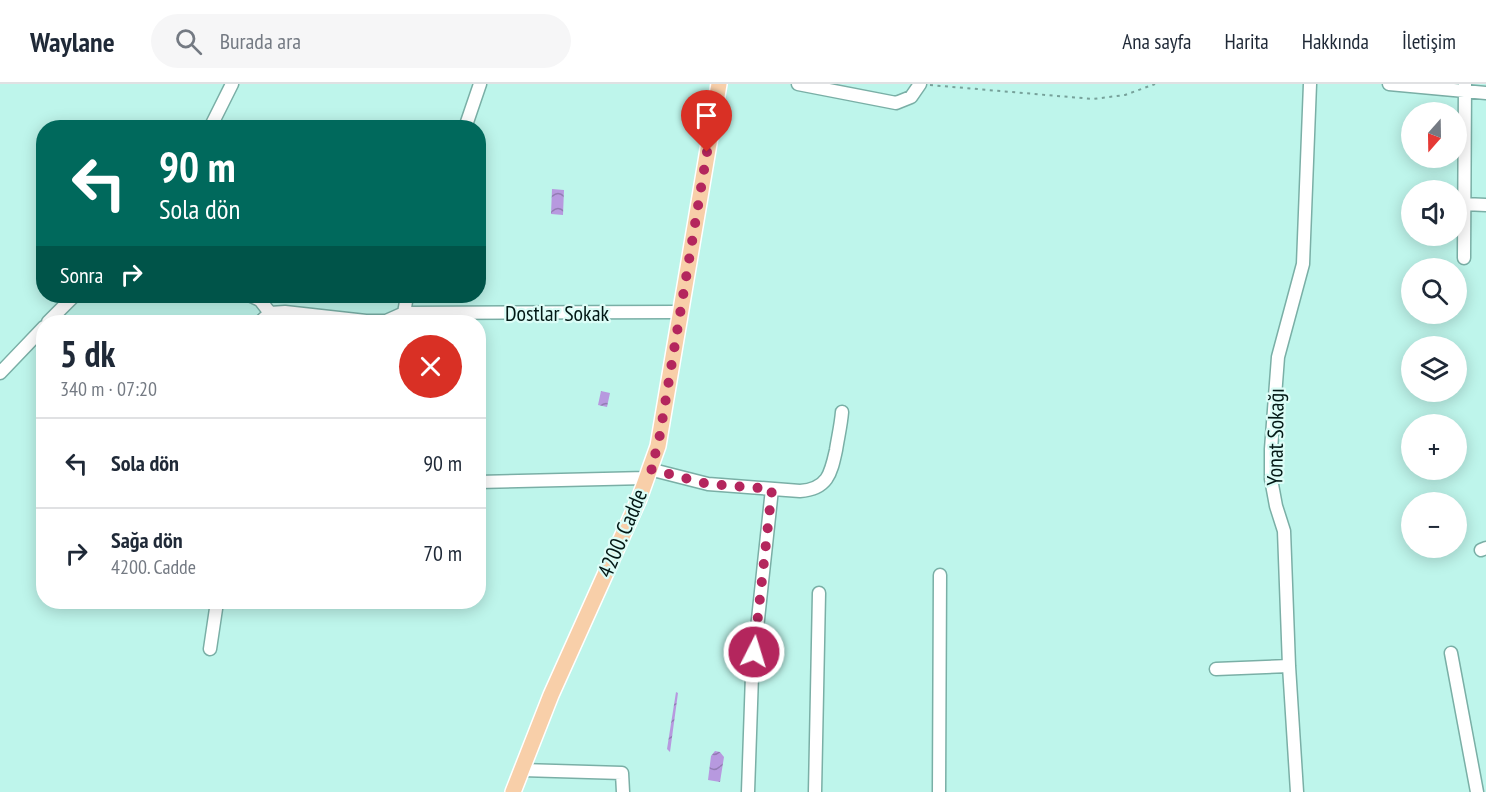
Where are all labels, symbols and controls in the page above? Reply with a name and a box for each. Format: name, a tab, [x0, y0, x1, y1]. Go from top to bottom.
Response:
search box	[151, 14, 571, 68]
text: Waylane	[30, 23, 115, 60]
icon: search	[172, 25, 205, 58]
text: Burada ara	[220, 27, 301, 55]
text: Ana sayfa	[1122, 28, 1191, 55]
text: Harita	[1224, 28, 1269, 55]
text: Hakkında	[1302, 28, 1369, 55]
text: İletişim	[1402, 28, 1456, 55]
pin	[681, 90, 732, 152]
icon: arrive	[690, 99, 723, 132]
north arrow	[1401, 102, 1467, 168]
map controls	[1401, 102, 1467, 558]
text: 90 m	[159, 139, 236, 194]
icon: left	[60, 144, 138, 222]
button: sound	[1401, 180, 1467, 246]
text: Sola dön	[159, 192, 240, 226]
icon: right	[115, 258, 148, 291]
button: search	[1401, 258, 1467, 324]
text: Sonra	[60, 261, 103, 289]
street label: Dostlar Sokak	[505, 299, 609, 327]
text: 5 dk	[60, 330, 115, 377]
button: close	[399, 335, 462, 398]
button: layers	[1401, 336, 1467, 402]
text: 340 m · 07:20	[60, 376, 157, 402]
street label: Yonat Sokağı	[1260, 388, 1290, 486]
button: +	[1401, 414, 1467, 480]
icon: left	[60, 447, 93, 480]
text: Sola dön	[111, 449, 179, 477]
text: 90 m	[423, 449, 462, 477]
street label: 4200. Cadde	[591, 485, 653, 581]
button: −	[1401, 492, 1467, 558]
text: Sağa dön	[111, 526, 183, 554]
icon: right	[60, 537, 93, 570]
text: 70 m	[423, 539, 462, 567]
text: 4200. Cadde	[111, 554, 196, 580]
position arrow	[722, 620, 786, 684]

